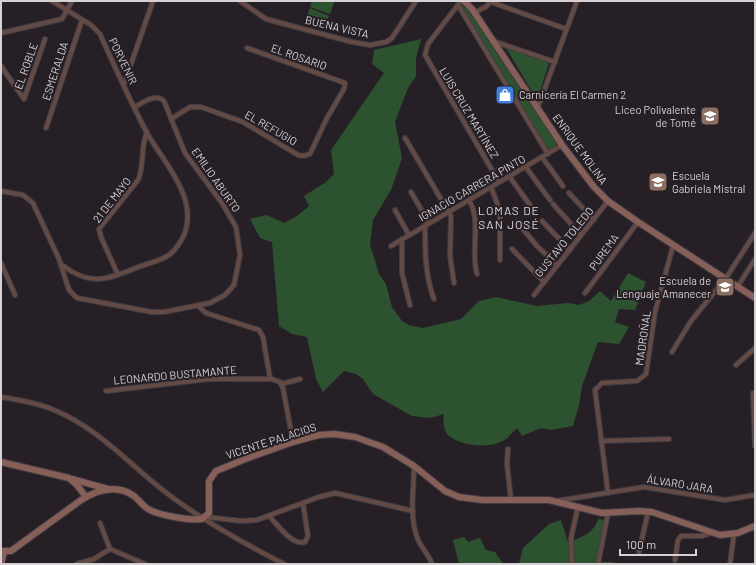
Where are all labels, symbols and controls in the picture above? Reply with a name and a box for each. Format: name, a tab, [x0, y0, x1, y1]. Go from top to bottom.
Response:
street label: BUENA VISTA	[304, 13, 370, 40]
street label: PORVENIR	[107, 35, 140, 86]
street label: ESMERALDA	[39, 40, 70, 102]
street label: EL ROBLE	[11, 41, 40, 91]
street label: EL ROSARIO	[270, 41, 329, 72]
street label: LUIS CRUZ MARTÍNEZ	[437, 65, 502, 161]
shop icon: Carnicería El Carmen 2	[494, 84, 516, 106]
place label: Carnicería El Carmen 2	[519, 88, 626, 101]
place label: Liceo Polivalente de Tomé	[615, 103, 696, 129]
school or university icon: Liceo Polivalente de Tomé	[699, 105, 721, 127]
street label: EL REFUGIO	[243, 107, 300, 148]
street label: ENRIQUE MOLINA	[550, 111, 611, 187]
street label: EMILIO ABURTO	[189, 145, 243, 214]
street label: IGNACIO CARRERA PINTO	[416, 152, 528, 223]
place label: Escuela Gabriela Mistral	[672, 169, 745, 195]
school or university icon: Escuela Gabriela Mistral	[647, 171, 669, 193]
street label: 21 DE MAYO	[90, 174, 133, 225]
district label: LOMAS DE SAN JOSÉ	[478, 203, 540, 231]
street label: GUSTAVO TOLEDO	[531, 204, 596, 279]
street label: PUREMA	[586, 231, 621, 272]
place label: Escuela de Lenguaje Amanecer	[616, 274, 711, 300]
school or university icon: Escuela de Lenguaje Amanecer	[714, 276, 736, 298]
street label: MADROÑAL	[632, 310, 653, 366]
street label: LEONARDO BUSTAMANTE	[113, 363, 238, 386]
street label: VICENTE PALACIOS	[224, 420, 318, 461]
street label: ÁLVARO JARA	[646, 472, 715, 495]
scale bar	[620, 531, 696, 557]
text: 100 m	[626, 537, 656, 551]

